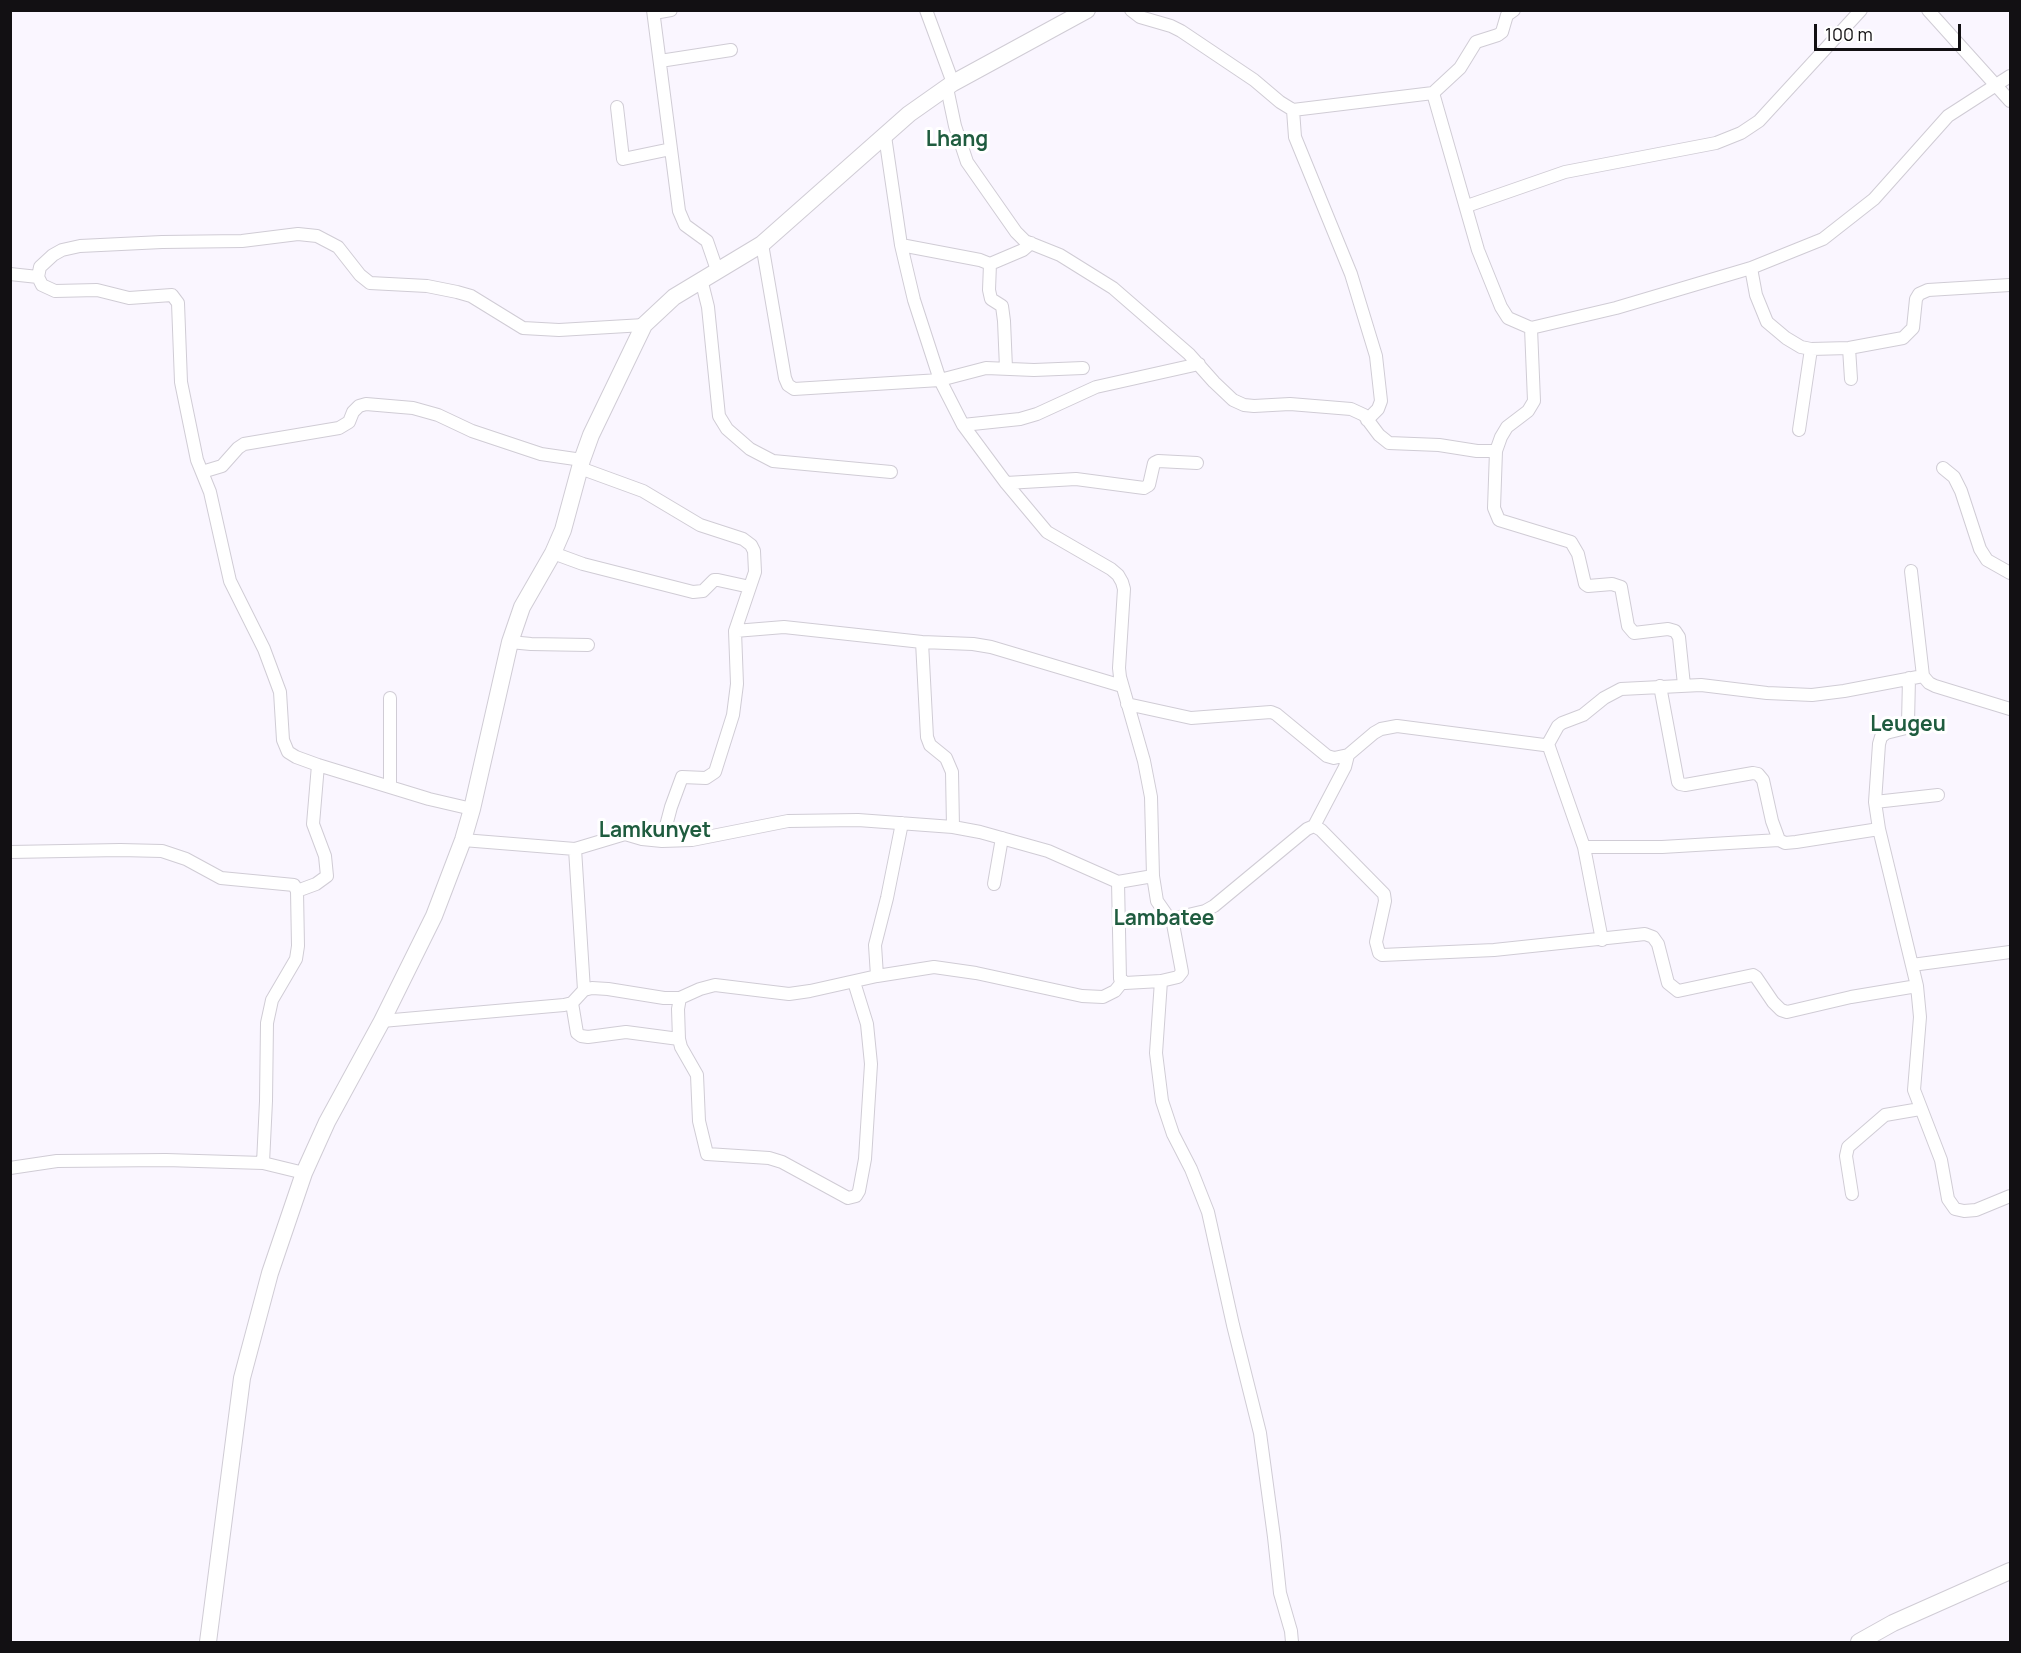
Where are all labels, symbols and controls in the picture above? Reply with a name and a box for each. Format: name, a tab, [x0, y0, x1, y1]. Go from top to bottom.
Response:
scale bar	[1817, 12, 1964, 50]
text: 100 m	[1825, 22, 1873, 46]
district label: Lhang	[926, 127, 988, 153]
district label: Leugeu	[1870, 712, 1946, 738]
district label: Lamkunyet	[599, 818, 711, 844]
district label: Lambatee	[1113, 906, 1215, 932]

